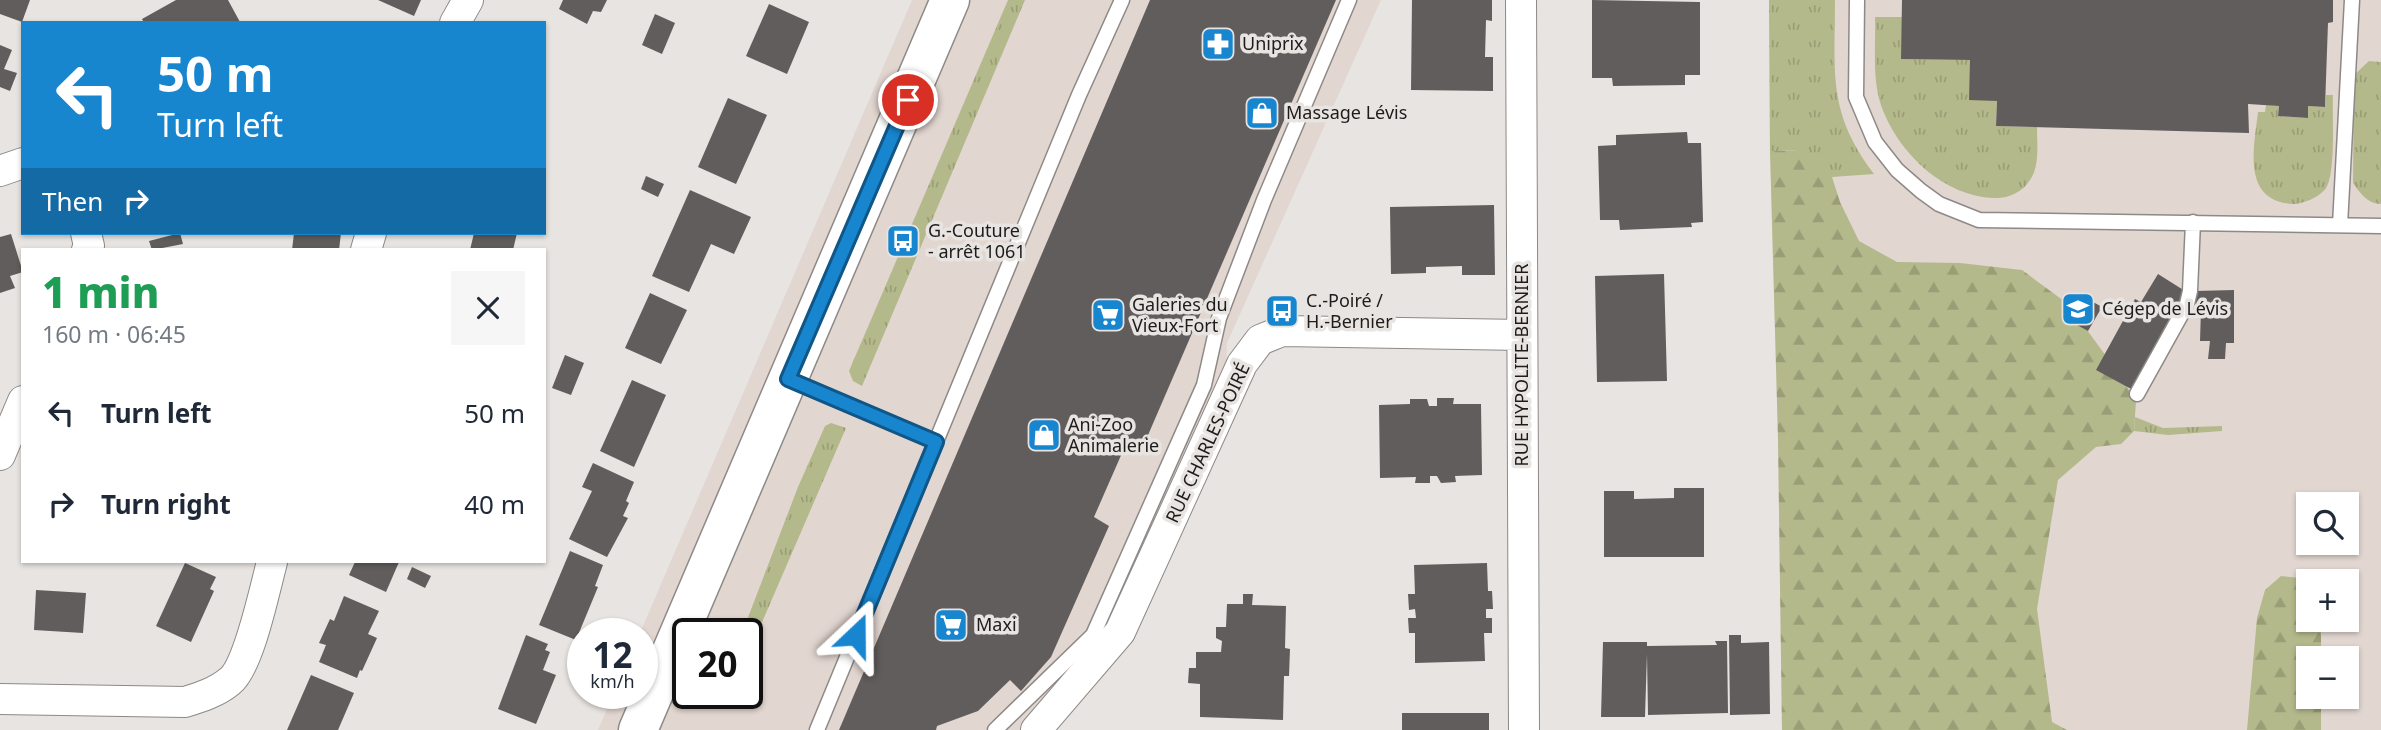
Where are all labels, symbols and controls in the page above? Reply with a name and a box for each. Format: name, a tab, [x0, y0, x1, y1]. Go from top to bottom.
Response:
pharmacy icon: Uniprix	[1199, 25, 1237, 63]
place label: Uniprix	[1242, 31, 1304, 55]
text: 50 m	[157, 40, 274, 106]
icon: left	[42, 49, 133, 140]
pin	[878, 70, 938, 130]
icon: arrive	[889, 81, 927, 119]
shop icon: Massage Lévis	[1243, 94, 1281, 132]
place label: Massage Lévis	[1286, 100, 1407, 124]
text: Turn left	[157, 103, 283, 146]
icon: right	[117, 182, 155, 220]
text: Then	[42, 183, 103, 219]
place label: G.-Couture - arrêt 1061	[928, 218, 1026, 263]
bus stop icon: G.-Couture - arrêt 1061	[884, 222, 922, 260]
text: 1 min	[42, 263, 159, 320]
street label: RUE HYPOLITE-BERNIER	[1509, 264, 1533, 466]
button: close	[451, 271, 525, 345]
place label: C.-Poiré / H.-Bernier	[1306, 288, 1393, 333]
school or university icon: Cégep de Lévis	[2059, 290, 2097, 328]
place label: Galeries du Vieux-Fort	[1132, 292, 1228, 337]
bus stop icon: C.-Poiré / H.-Bernier	[1263, 292, 1301, 330]
supermarket icon: Galeries du Vieux-Fort	[1089, 296, 1127, 334]
place label: Cégep de Lévis	[2102, 296, 2228, 320]
text: 160 m · 06:45	[42, 318, 186, 350]
street label: RUE CHARLES-POIRÉ	[1159, 359, 1255, 526]
icon: left	[42, 394, 80, 432]
text: Turn left	[101, 395, 212, 431]
text: 50 m	[464, 395, 525, 431]
place label: Ani-Zoo Animalerie	[1068, 412, 1159, 457]
shop icon: Ani-Zoo Animalerie	[1025, 416, 1063, 454]
icon: right	[42, 485, 80, 523]
text: Turn right	[101, 486, 231, 522]
text: 40 m	[464, 486, 525, 522]
map controls	[2296, 492, 2359, 709]
button: search	[2296, 492, 2359, 555]
button: +	[2296, 569, 2359, 632]
position arrow	[819, 598, 893, 672]
supermarket icon: Maxi	[932, 606, 970, 644]
place label: Maxi	[976, 612, 1017, 636]
speed limit sign: 20	[672, 618, 763, 709]
text: 12	[592, 631, 633, 678]
button: −	[2296, 646, 2359, 709]
text: km/h	[590, 669, 635, 693]

